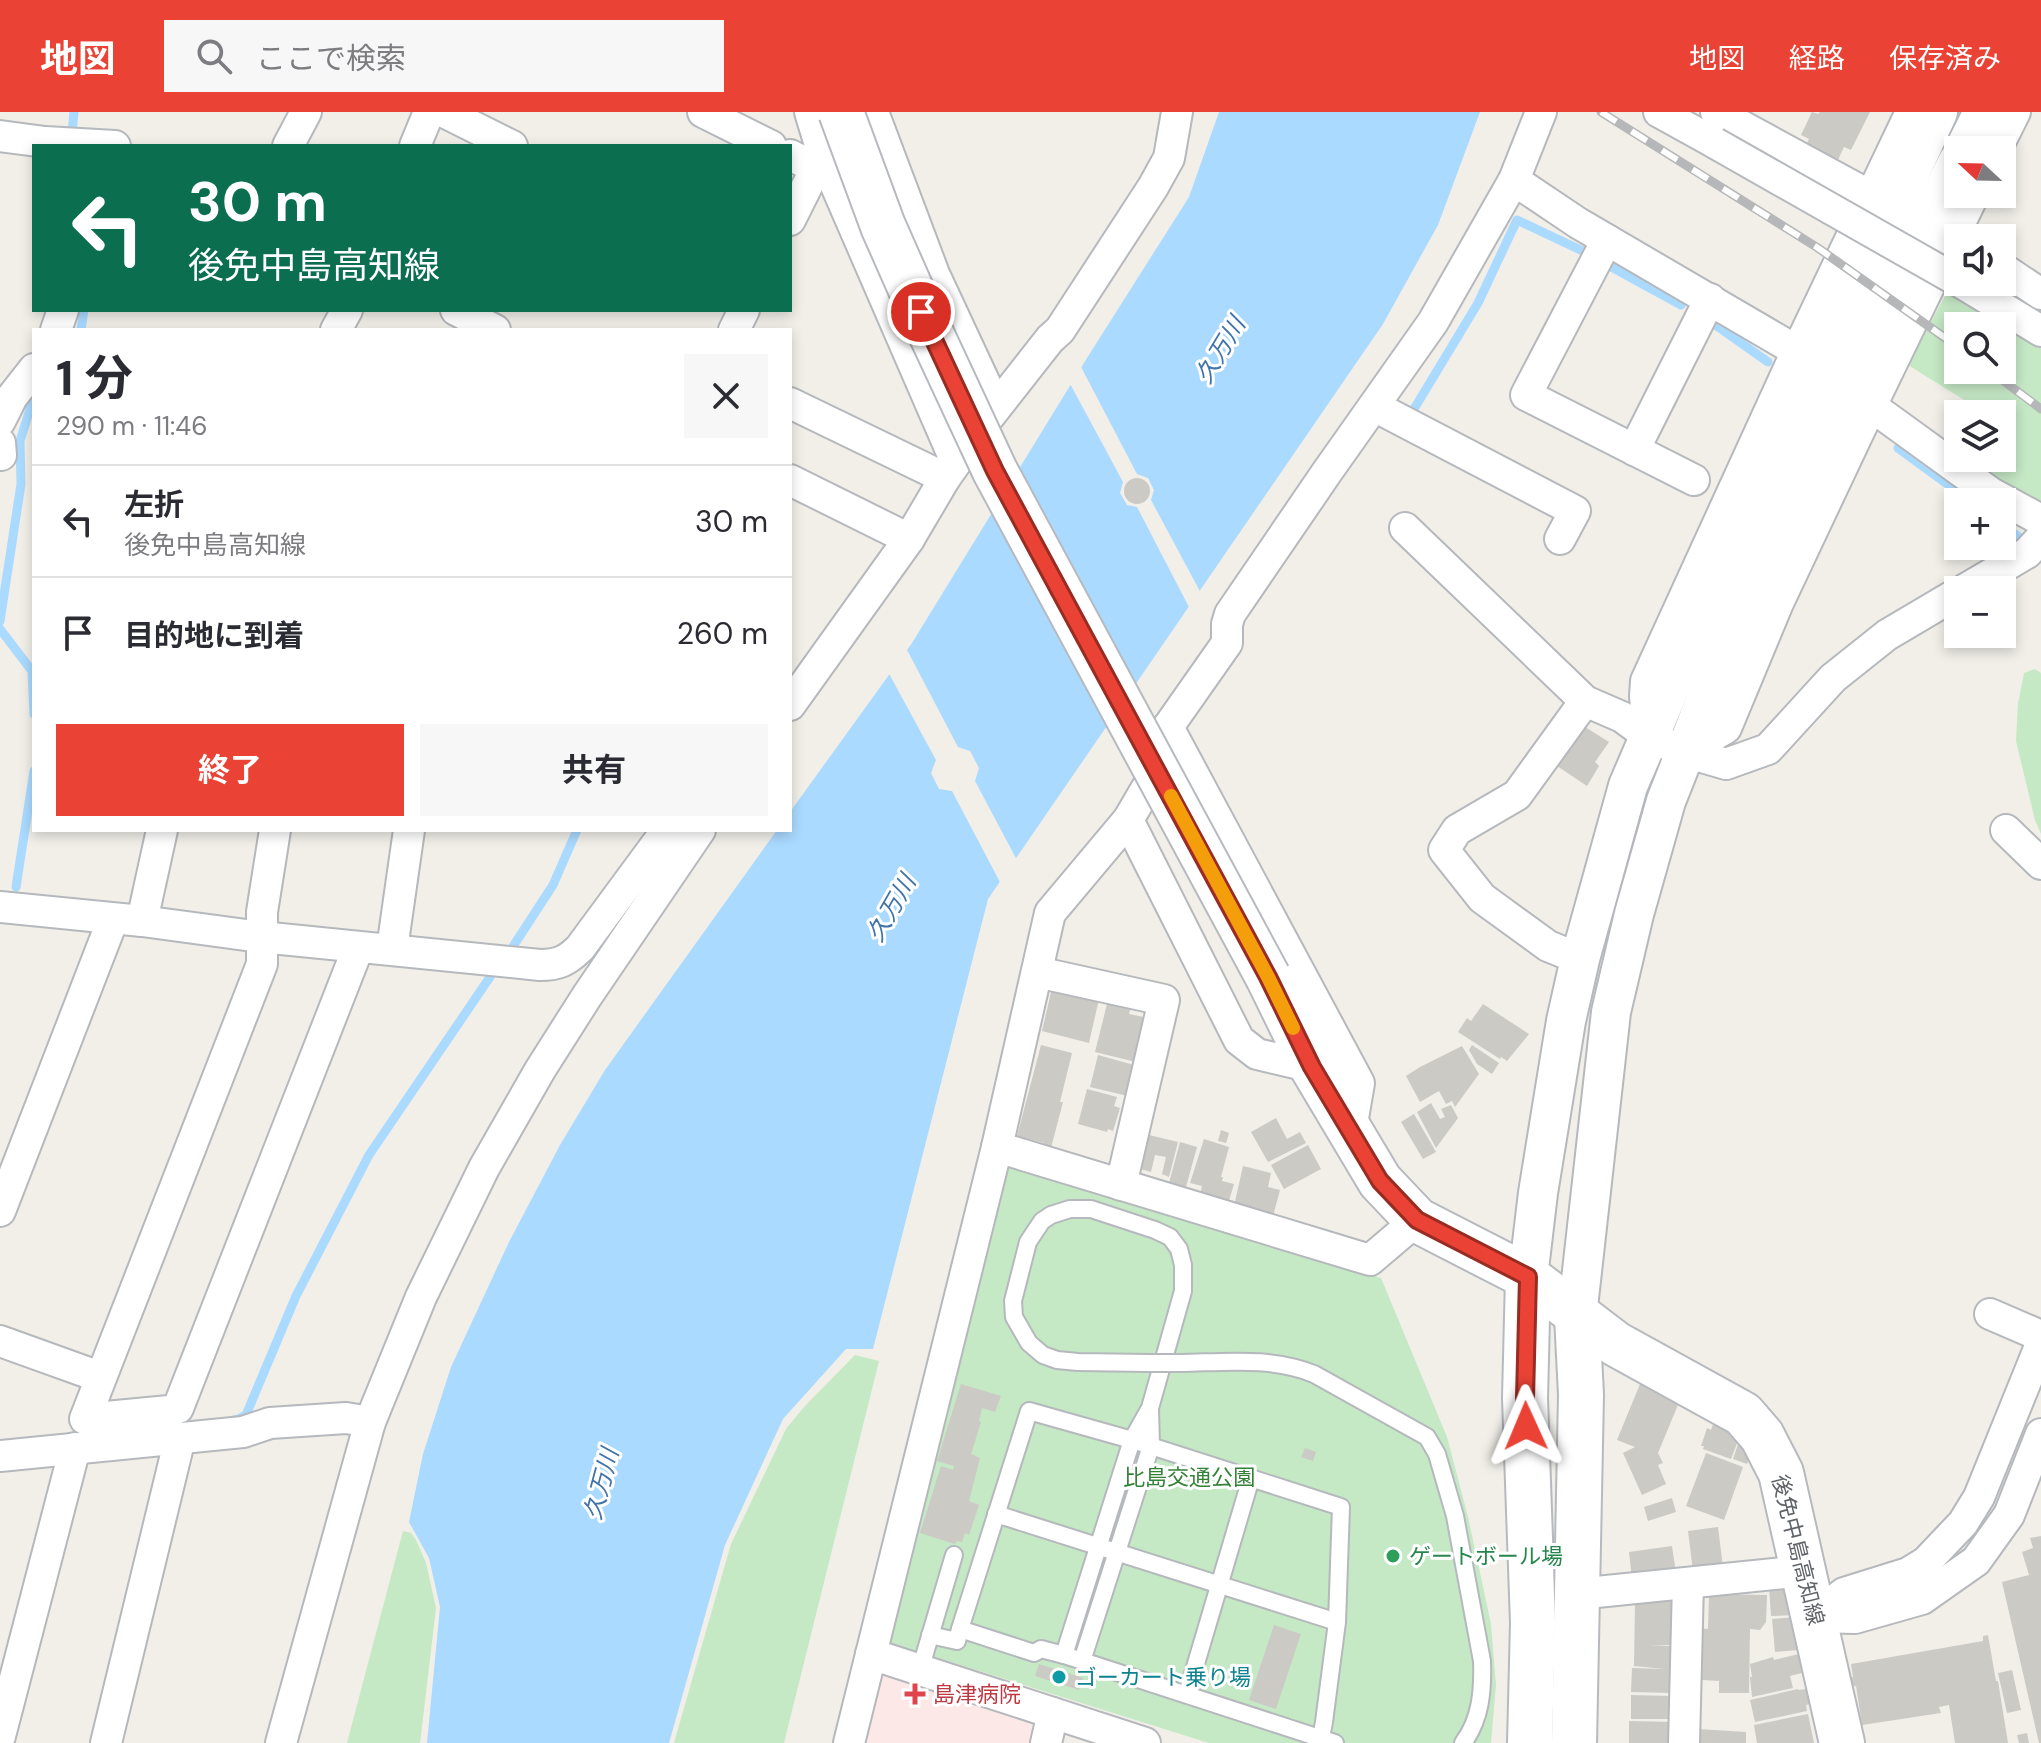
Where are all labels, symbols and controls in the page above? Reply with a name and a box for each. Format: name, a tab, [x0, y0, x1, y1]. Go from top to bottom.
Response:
search box	[164, 20, 724, 92]
text: 地図	[40, 34, 116, 84]
icon: search	[192, 34, 236, 78]
text: ここで検索	[256, 39, 406, 78]
text: 地図	[1689, 40, 1745, 77]
text: 経路	[1789, 40, 1845, 77]
text: 保存済み	[1889, 40, 2001, 77]
north arrow	[1944, 136, 2016, 208]
map controls	[1944, 136, 2016, 648]
text: 30 m	[188, 165, 327, 238]
icon: left	[56, 176, 160, 280]
button: sound	[1944, 224, 2016, 296]
text: 後免中島高知線	[188, 242, 440, 289]
pin	[887, 278, 955, 346]
icon: arrive	[899, 290, 943, 334]
water label: 久万川	[1188, 309, 1253, 389]
button: search	[1944, 312, 2016, 384]
text: 1 分	[56, 347, 133, 410]
button: close	[684, 354, 768, 438]
button: layers	[1944, 400, 2016, 472]
text: 290 m · 11:46	[56, 409, 207, 443]
text: 左折	[124, 485, 184, 524]
button: +	[1944, 488, 2016, 560]
icon: left	[56, 499, 100, 543]
text: 30 m	[695, 502, 768, 541]
text: 後免中島高知線	[124, 528, 306, 562]
button: −	[1944, 576, 2016, 648]
icon: arrive	[56, 611, 100, 655]
text: 260 m	[677, 614, 768, 653]
text: 目的地に到着	[124, 616, 304, 655]
button: 終了	[56, 724, 404, 816]
button: 共有	[420, 724, 768, 816]
water label: 久万川	[860, 866, 924, 947]
position arrow	[1484, 1384, 1568, 1468]
water label: 久万川	[577, 1442, 626, 1523]
park label: 比島交通公園	[1123, 1463, 1255, 1492]
street label: 後免中島高知線	[1765, 1472, 1831, 1628]
place label: ゲートボール場	[1409, 1542, 1563, 1571]
marker: ゲートボール場	[1384, 1547, 1402, 1565]
place label: ゴーカート乗り場	[1075, 1663, 1251, 1692]
marker: ゴーカート乗り場	[1050, 1668, 1068, 1686]
place label: 島津病院	[933, 1680, 1021, 1709]
marker: 島津病院	[904, 1683, 926, 1705]

